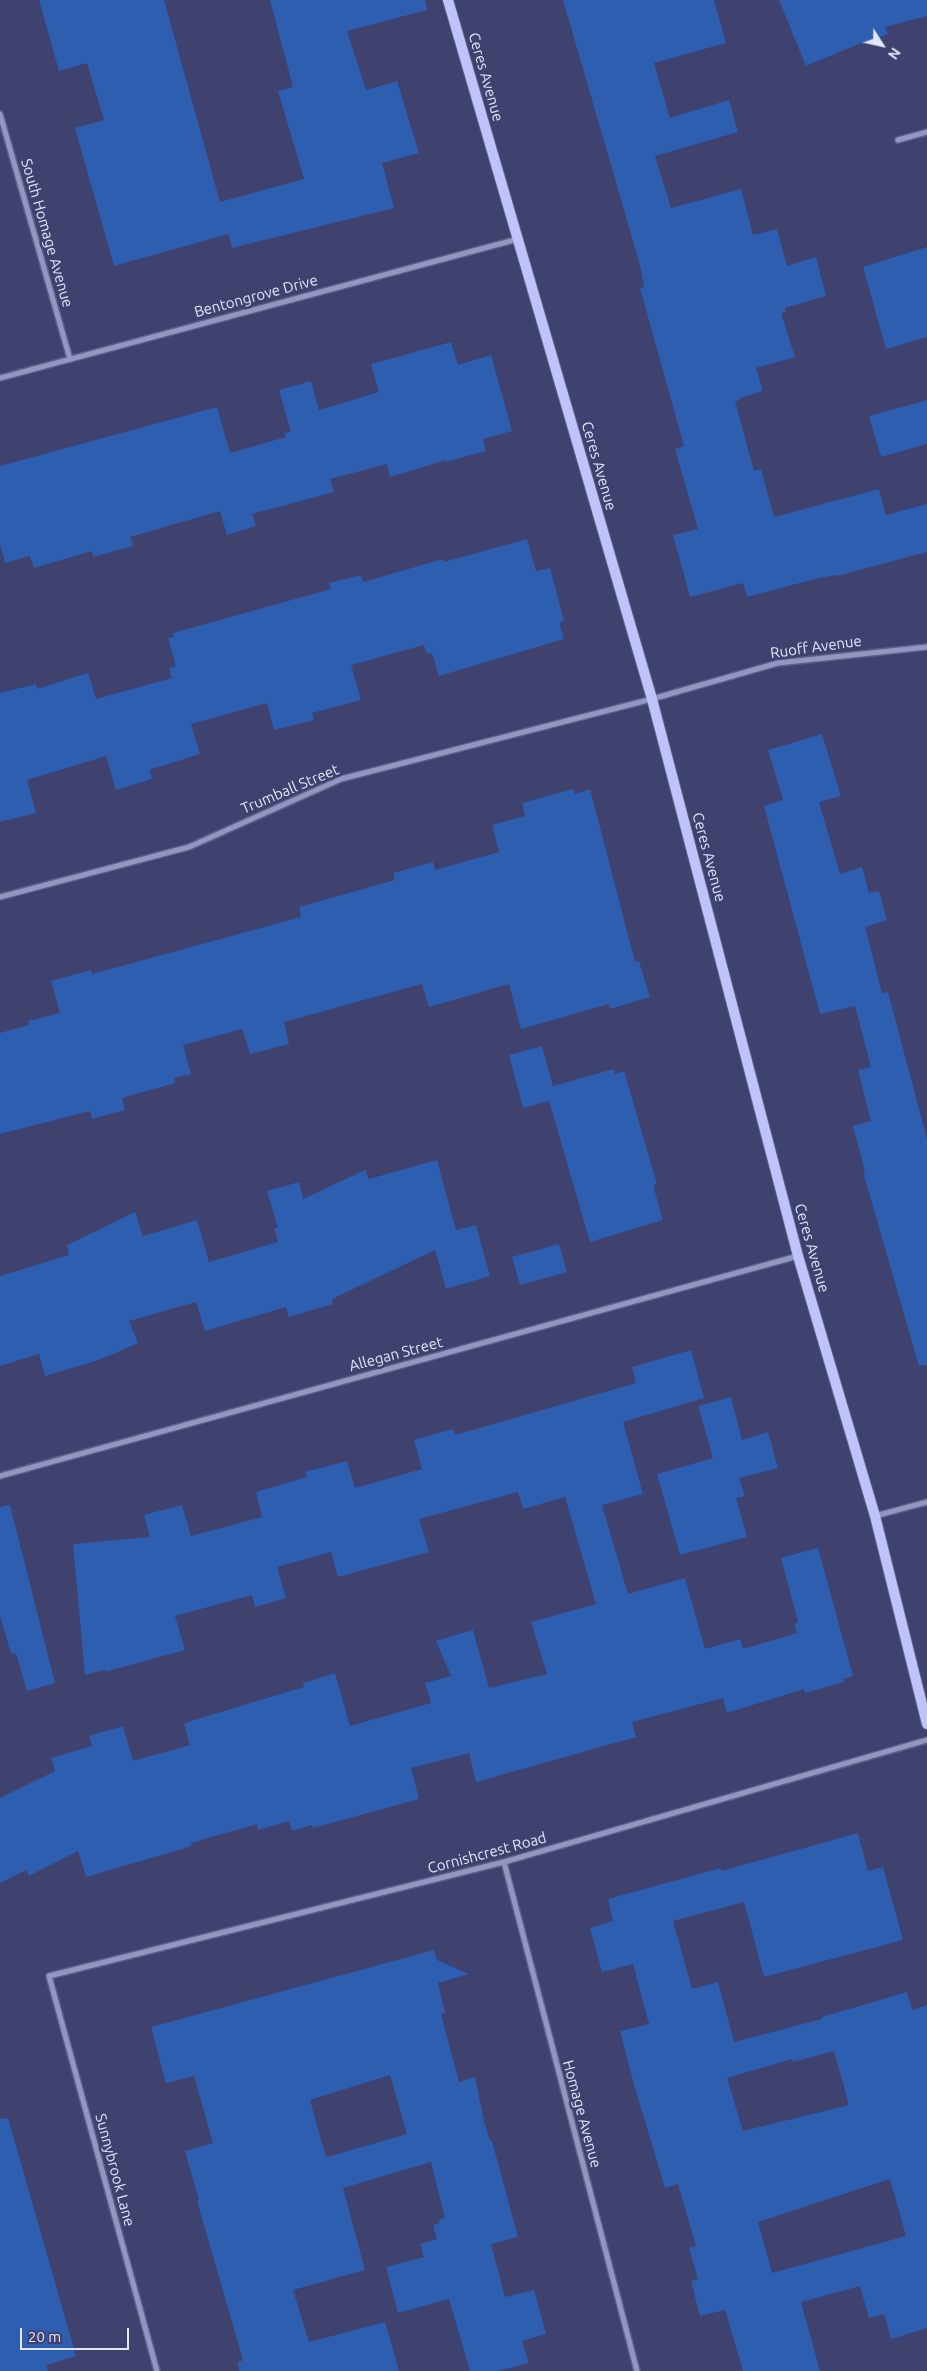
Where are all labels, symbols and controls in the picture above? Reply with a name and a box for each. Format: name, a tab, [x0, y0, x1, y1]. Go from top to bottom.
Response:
north arrow	[857, 20, 907, 70]
street label: Ceres Avenue	[465, 30, 507, 124]
text: N	[885, 45, 904, 62]
street label: South Homage Avenue	[17, 157, 77, 309]
street label: Bentongrove Drive	[192, 271, 320, 321]
street label: Ceres Avenue	[578, 419, 620, 513]
street label: Ruoff Avenue	[769, 632, 863, 662]
street label: Trumball Street	[238, 760, 342, 818]
street label: Ceres Avenue	[688, 810, 730, 904]
street label: Ceres Avenue	[791, 1201, 833, 1295]
street label: Allegan Street	[347, 1333, 445, 1375]
street label: Cornishcrest Road	[426, 1828, 548, 1878]
street label: Homage Avenue	[559, 2058, 605, 2170]
street label: Sunnybrook Lane	[91, 2112, 139, 2228]
scale bar	[22, 2318, 131, 2350]
text: 20 m	[28, 2328, 61, 2345]

